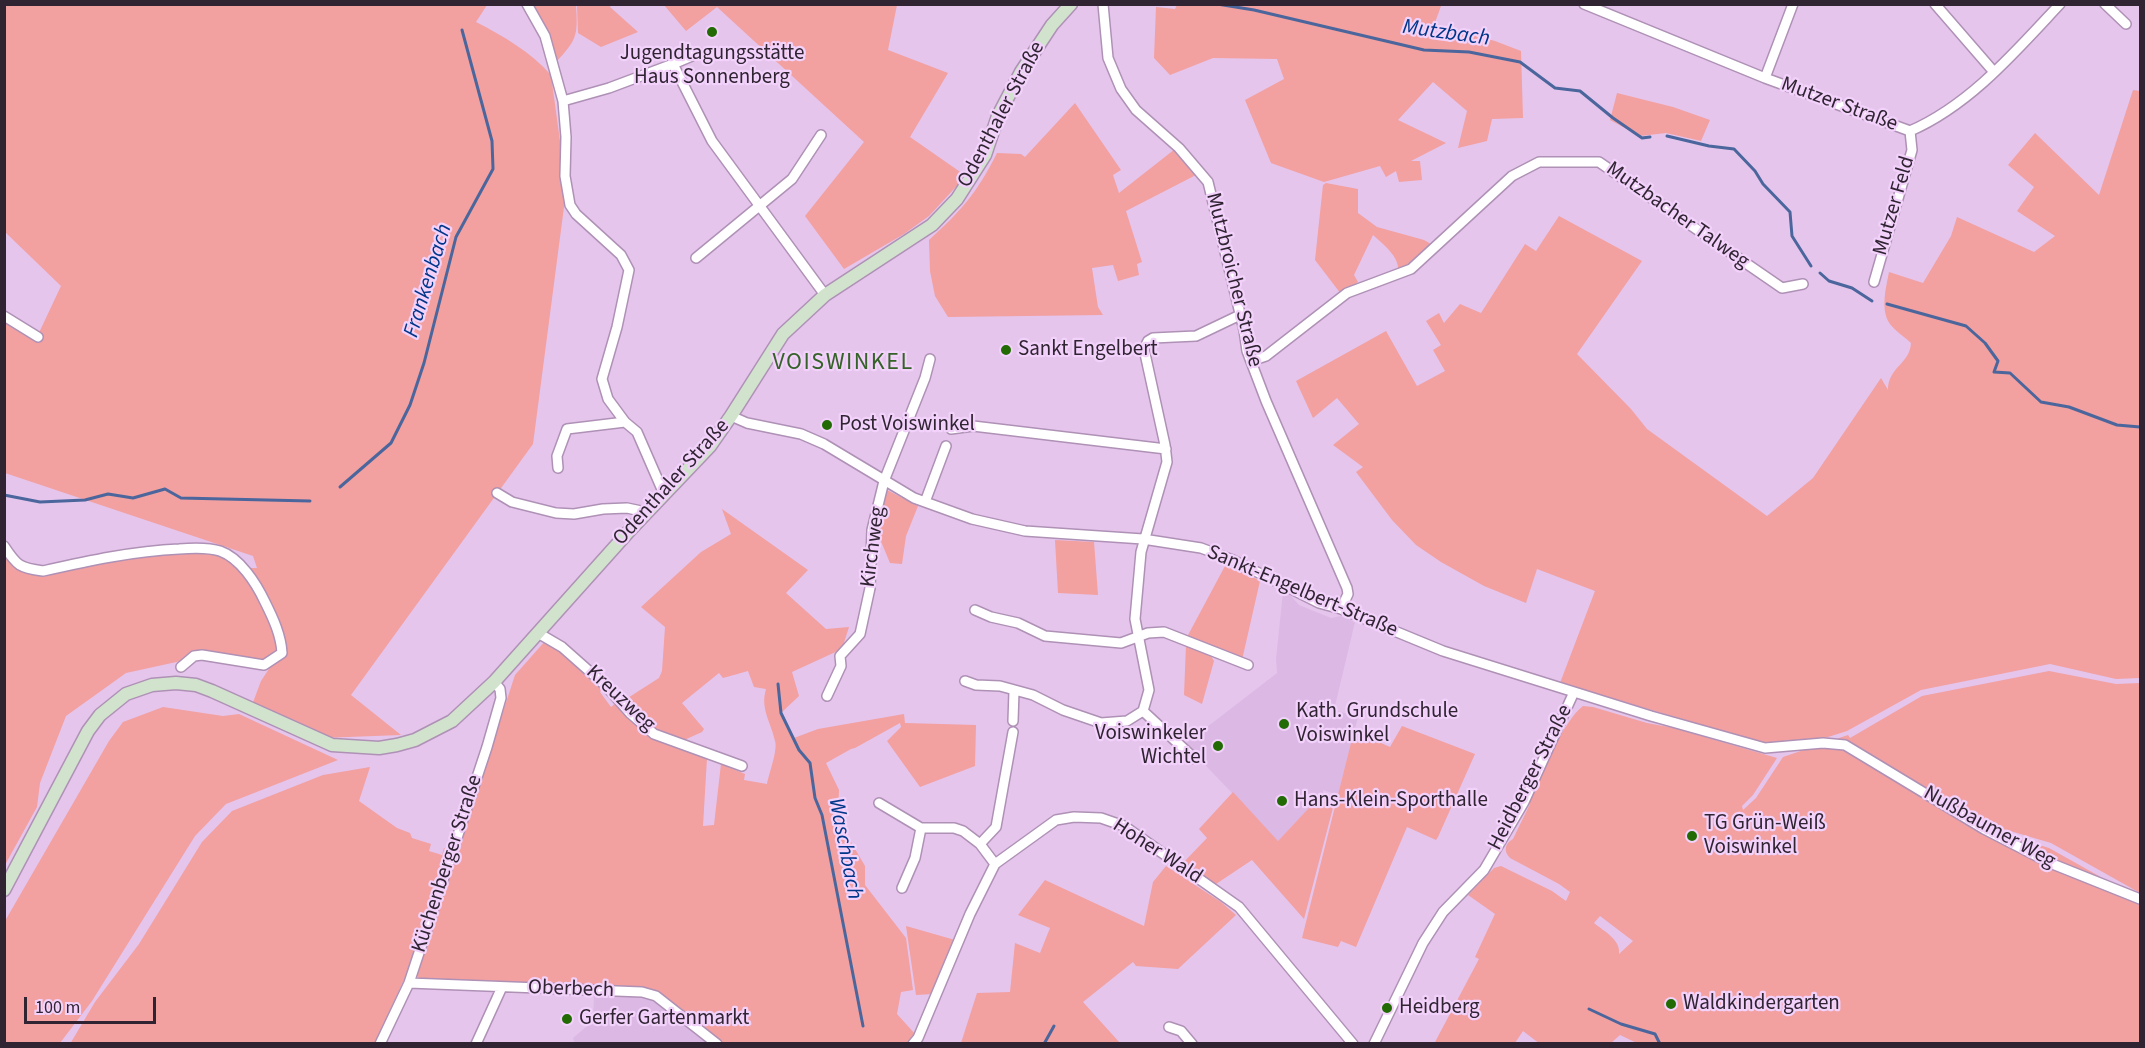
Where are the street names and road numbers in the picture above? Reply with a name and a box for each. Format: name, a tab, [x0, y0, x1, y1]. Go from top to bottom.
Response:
street label: Odenthaler Straße	[953, 38, 1051, 192]
street label: Mutzer Straße	[1777, 72, 1901, 138]
street label: Mutzer Feld	[1869, 154, 1921, 258]
street label: Mutzbacher Talweg	[1601, 157, 1753, 275]
street label: Mutzbroicher Straße	[1199, 190, 1267, 370]
street label: Odenthaler Straße	[609, 415, 735, 551]
street label: Kirchweg	[857, 505, 891, 589]
street label: Sankt-Engelbert-Straße	[1203, 540, 1401, 644]
street label: Kreuzweg	[580, 661, 660, 737]
street label: Heidberger Straße	[1483, 701, 1579, 855]
street label: Küchenberger Straße	[407, 772, 489, 956]
street label: Nußbaumer Weg	[1919, 781, 2059, 875]
street label: Hoher Wald	[1107, 814, 1207, 890]
street label: Oberbech	[527, 976, 615, 1004]

